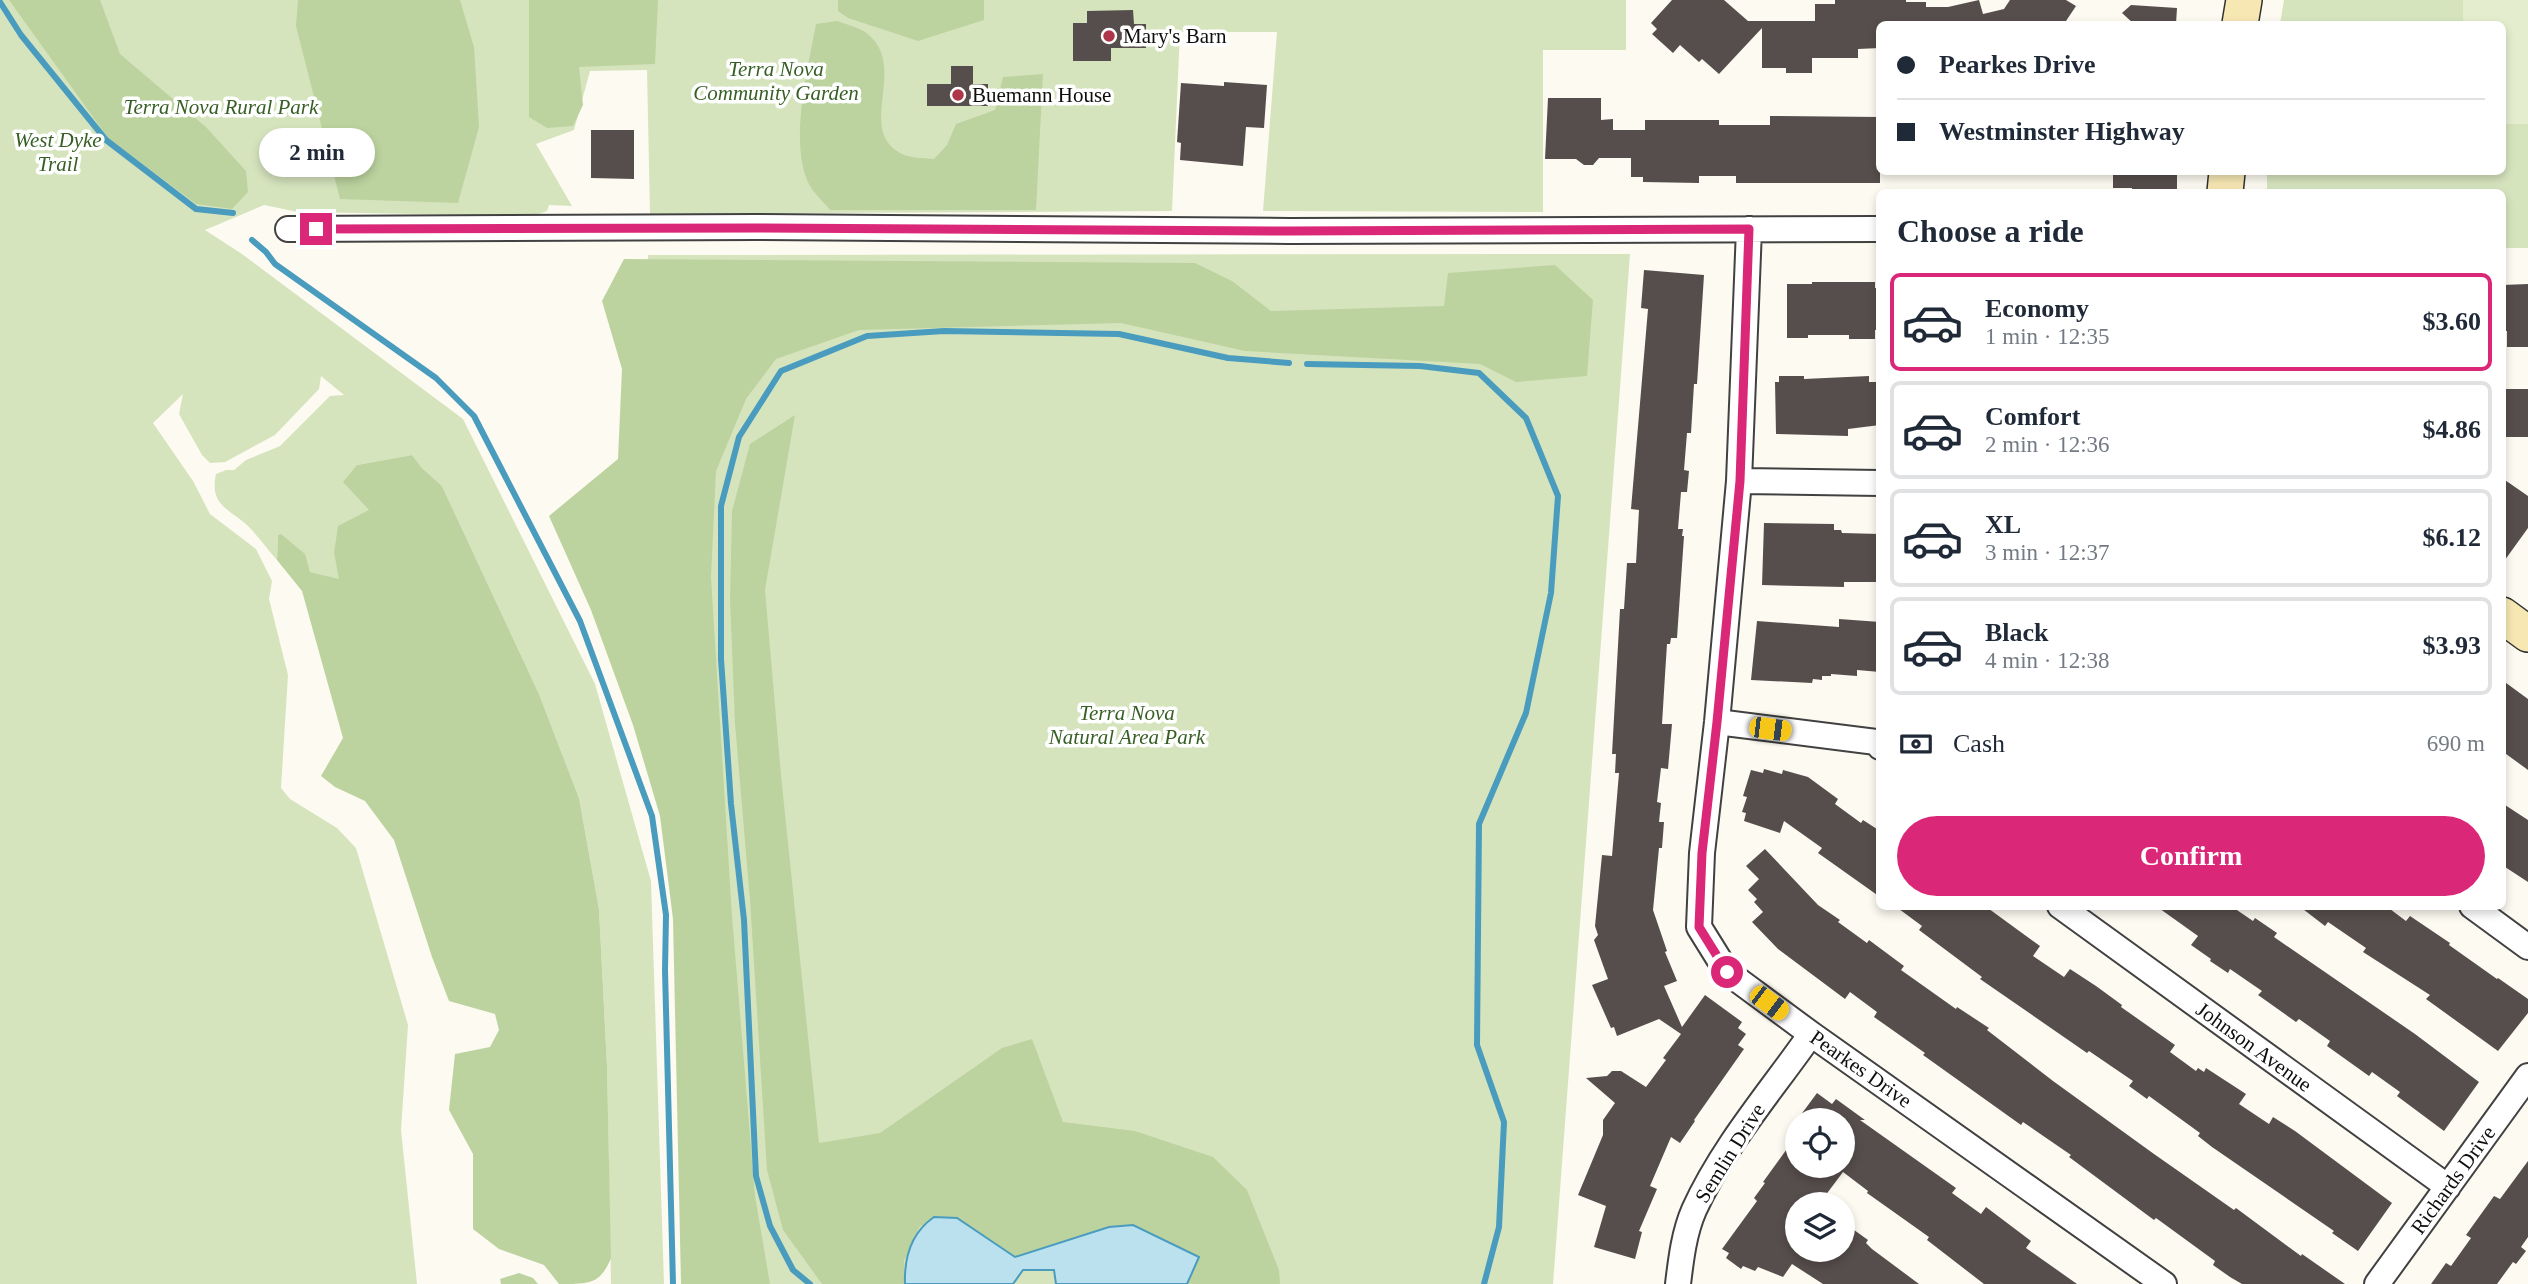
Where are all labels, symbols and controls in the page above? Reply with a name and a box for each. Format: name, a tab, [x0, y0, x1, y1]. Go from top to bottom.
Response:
place label: Mary's Barn	[1123, 24, 1227, 48]
marker: Mary's Barn	[1101, 28, 1117, 44]
text: Pearkes Drive	[1939, 50, 2096, 79]
park label: Terra Nova Community Garden	[693, 57, 859, 105]
place label: Buemann House	[972, 83, 1111, 107]
marker: Buemann House	[950, 87, 966, 103]
park label: Terra Nova Rural Park	[124, 95, 319, 119]
text: Westminster Highway	[1939, 117, 2185, 146]
park label: West Dyke Trail	[14, 128, 102, 176]
callout: 2 min	[258, 128, 374, 176]
text: 2 min	[289, 140, 345, 165]
route end	[300, 213, 332, 245]
text: Choose a ride	[1897, 213, 2084, 249]
icon: car	[1901, 291, 1964, 354]
text: Economy	[1985, 294, 2089, 323]
text: $3.60	[2423, 307, 2481, 336]
text: 1 min · 12:35	[1985, 324, 2110, 349]
icon: car	[1901, 399, 1964, 462]
text: Comfort	[1985, 402, 2080, 431]
text: $4.86	[2423, 415, 2481, 444]
text: 2 min · 12:36	[1985, 432, 2110, 457]
icon: car	[1901, 507, 1964, 570]
text: XL	[1985, 510, 2021, 539]
text: $6.12	[2423, 523, 2481, 552]
text: 3 min · 12:37	[1985, 540, 2110, 565]
icon: car	[1901, 615, 1964, 678]
text: Black	[1985, 618, 2049, 647]
text: $3.93	[2423, 631, 2481, 660]
text: 4 min · 12:38	[1985, 648, 2110, 673]
park label: Terra Nova Natural Area Park	[1048, 701, 1206, 749]
car	[1748, 716, 1793, 742]
icon: cash	[1897, 725, 1935, 763]
text: Cash	[1953, 729, 2005, 758]
text: 690 m	[2427, 731, 2485, 756]
button: Confirm	[1897, 816, 2485, 896]
route start	[1711, 956, 1743, 988]
car	[1746, 982, 1793, 1024]
street label: Johnson Avenue	[2192, 997, 2316, 1097]
street label: Pearkes Drive	[1806, 1025, 1916, 1113]
street label: Semlin Drive	[1690, 1099, 1770, 1207]
map controls	[1785, 1108, 1855, 1262]
button: locate	[1785, 1108, 1855, 1178]
street label: Richards Drive	[2406, 1121, 2500, 1239]
button: layers	[1785, 1192, 1855, 1262]

